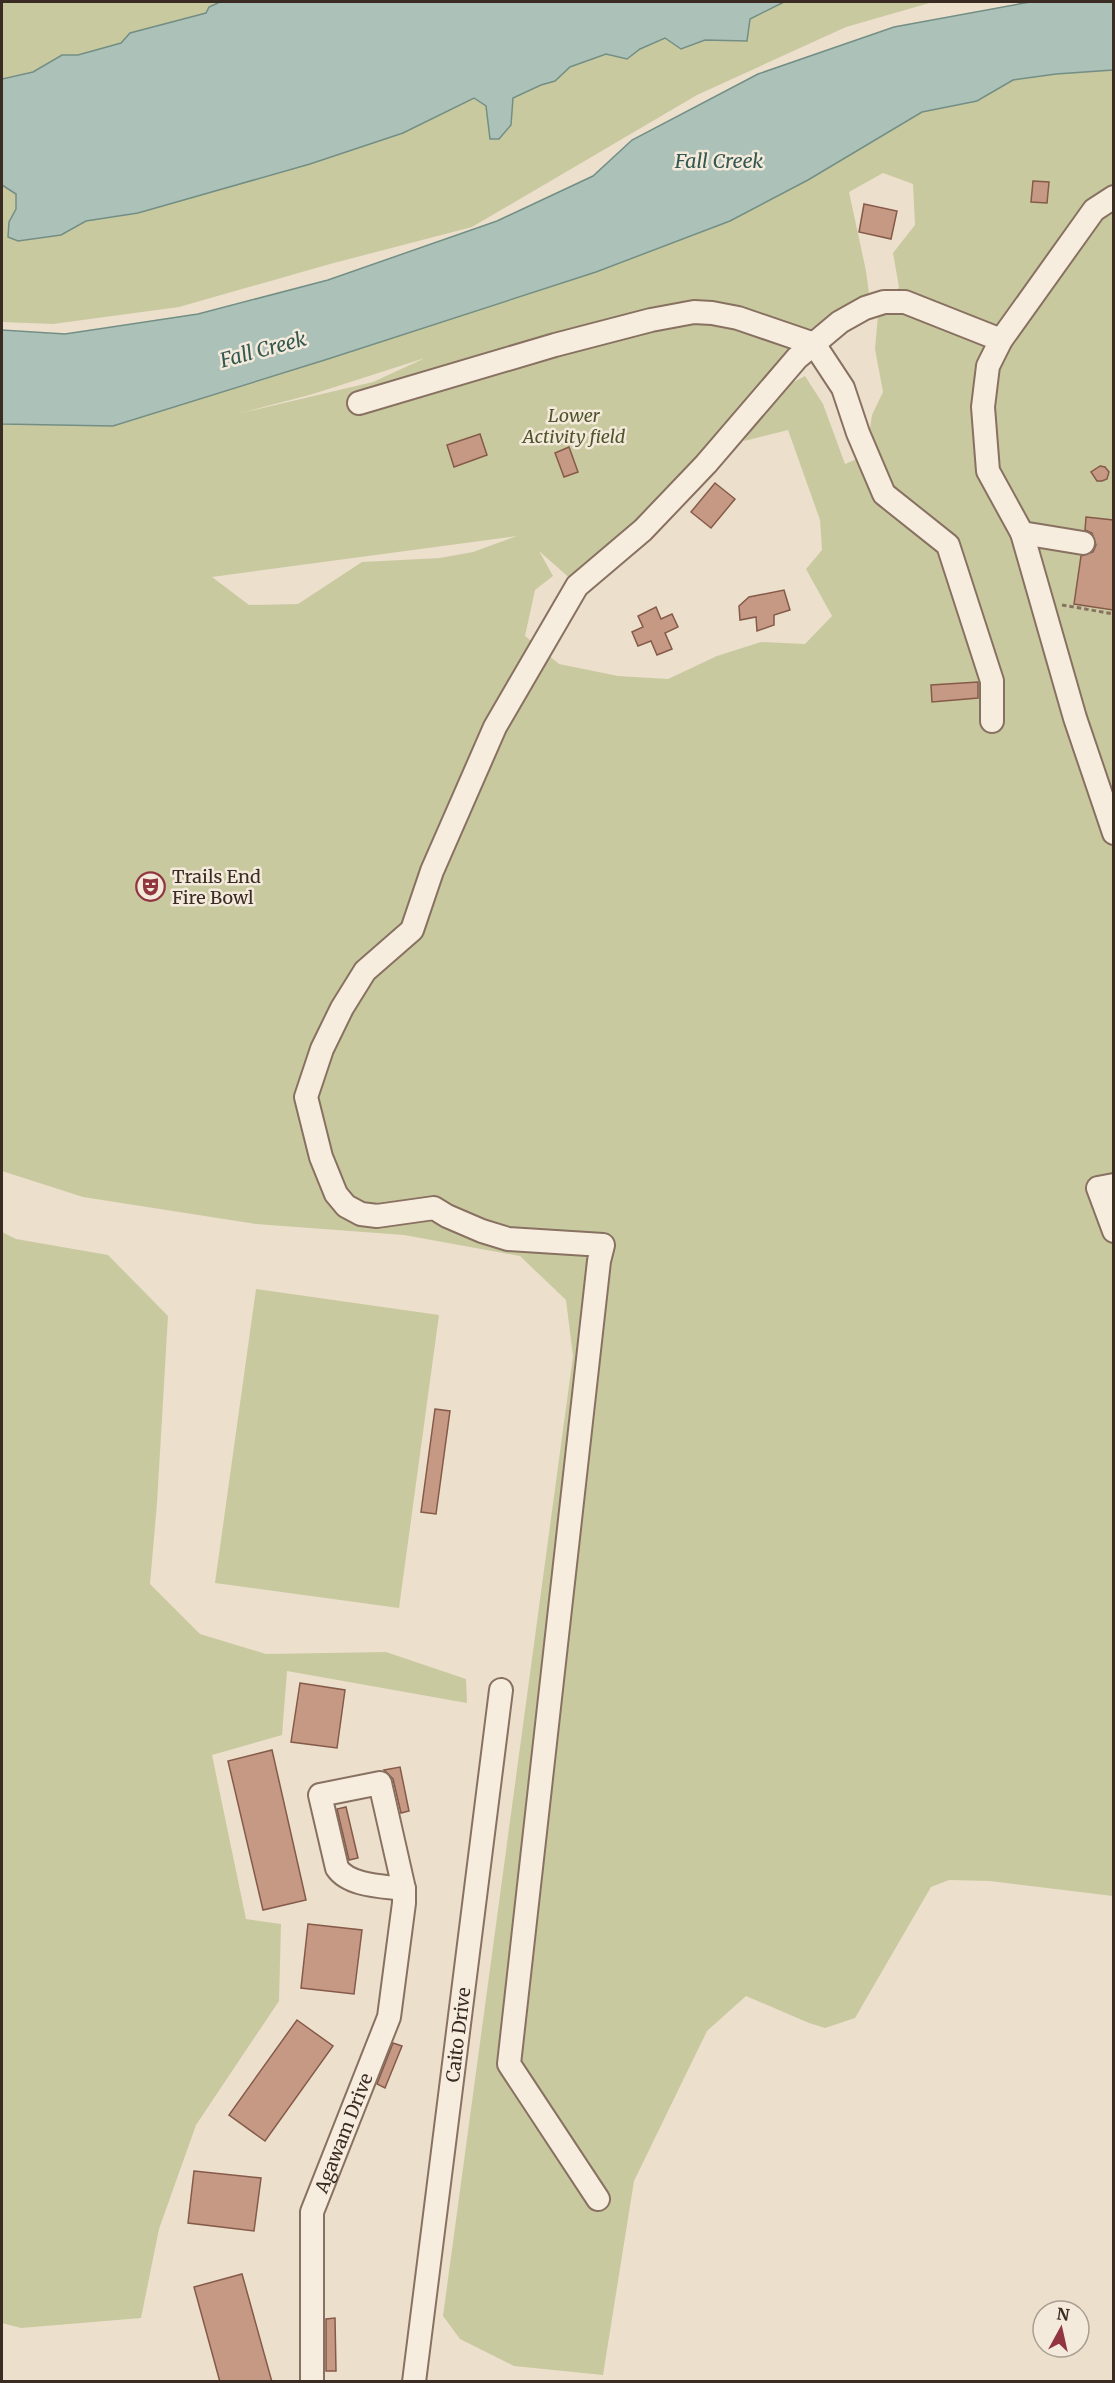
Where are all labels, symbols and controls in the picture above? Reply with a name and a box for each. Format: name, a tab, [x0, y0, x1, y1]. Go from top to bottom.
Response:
water label: Fall Creek	[674, 148, 763, 173]
water label: Fall Creek	[216, 325, 309, 373]
park label: Lower Activity field	[521, 404, 626, 448]
place label: Trails End Fire Bowl	[172, 865, 261, 909]
theatre icon: Trails End Fire Bowl	[135, 870, 167, 902]
street label: Caito Drive	[440, 1986, 475, 2083]
street label: Agawam Drive	[309, 2070, 377, 2197]
north arrow	[1031, 2299, 1091, 2359]
text: N	[1055, 2303, 1071, 2325]

